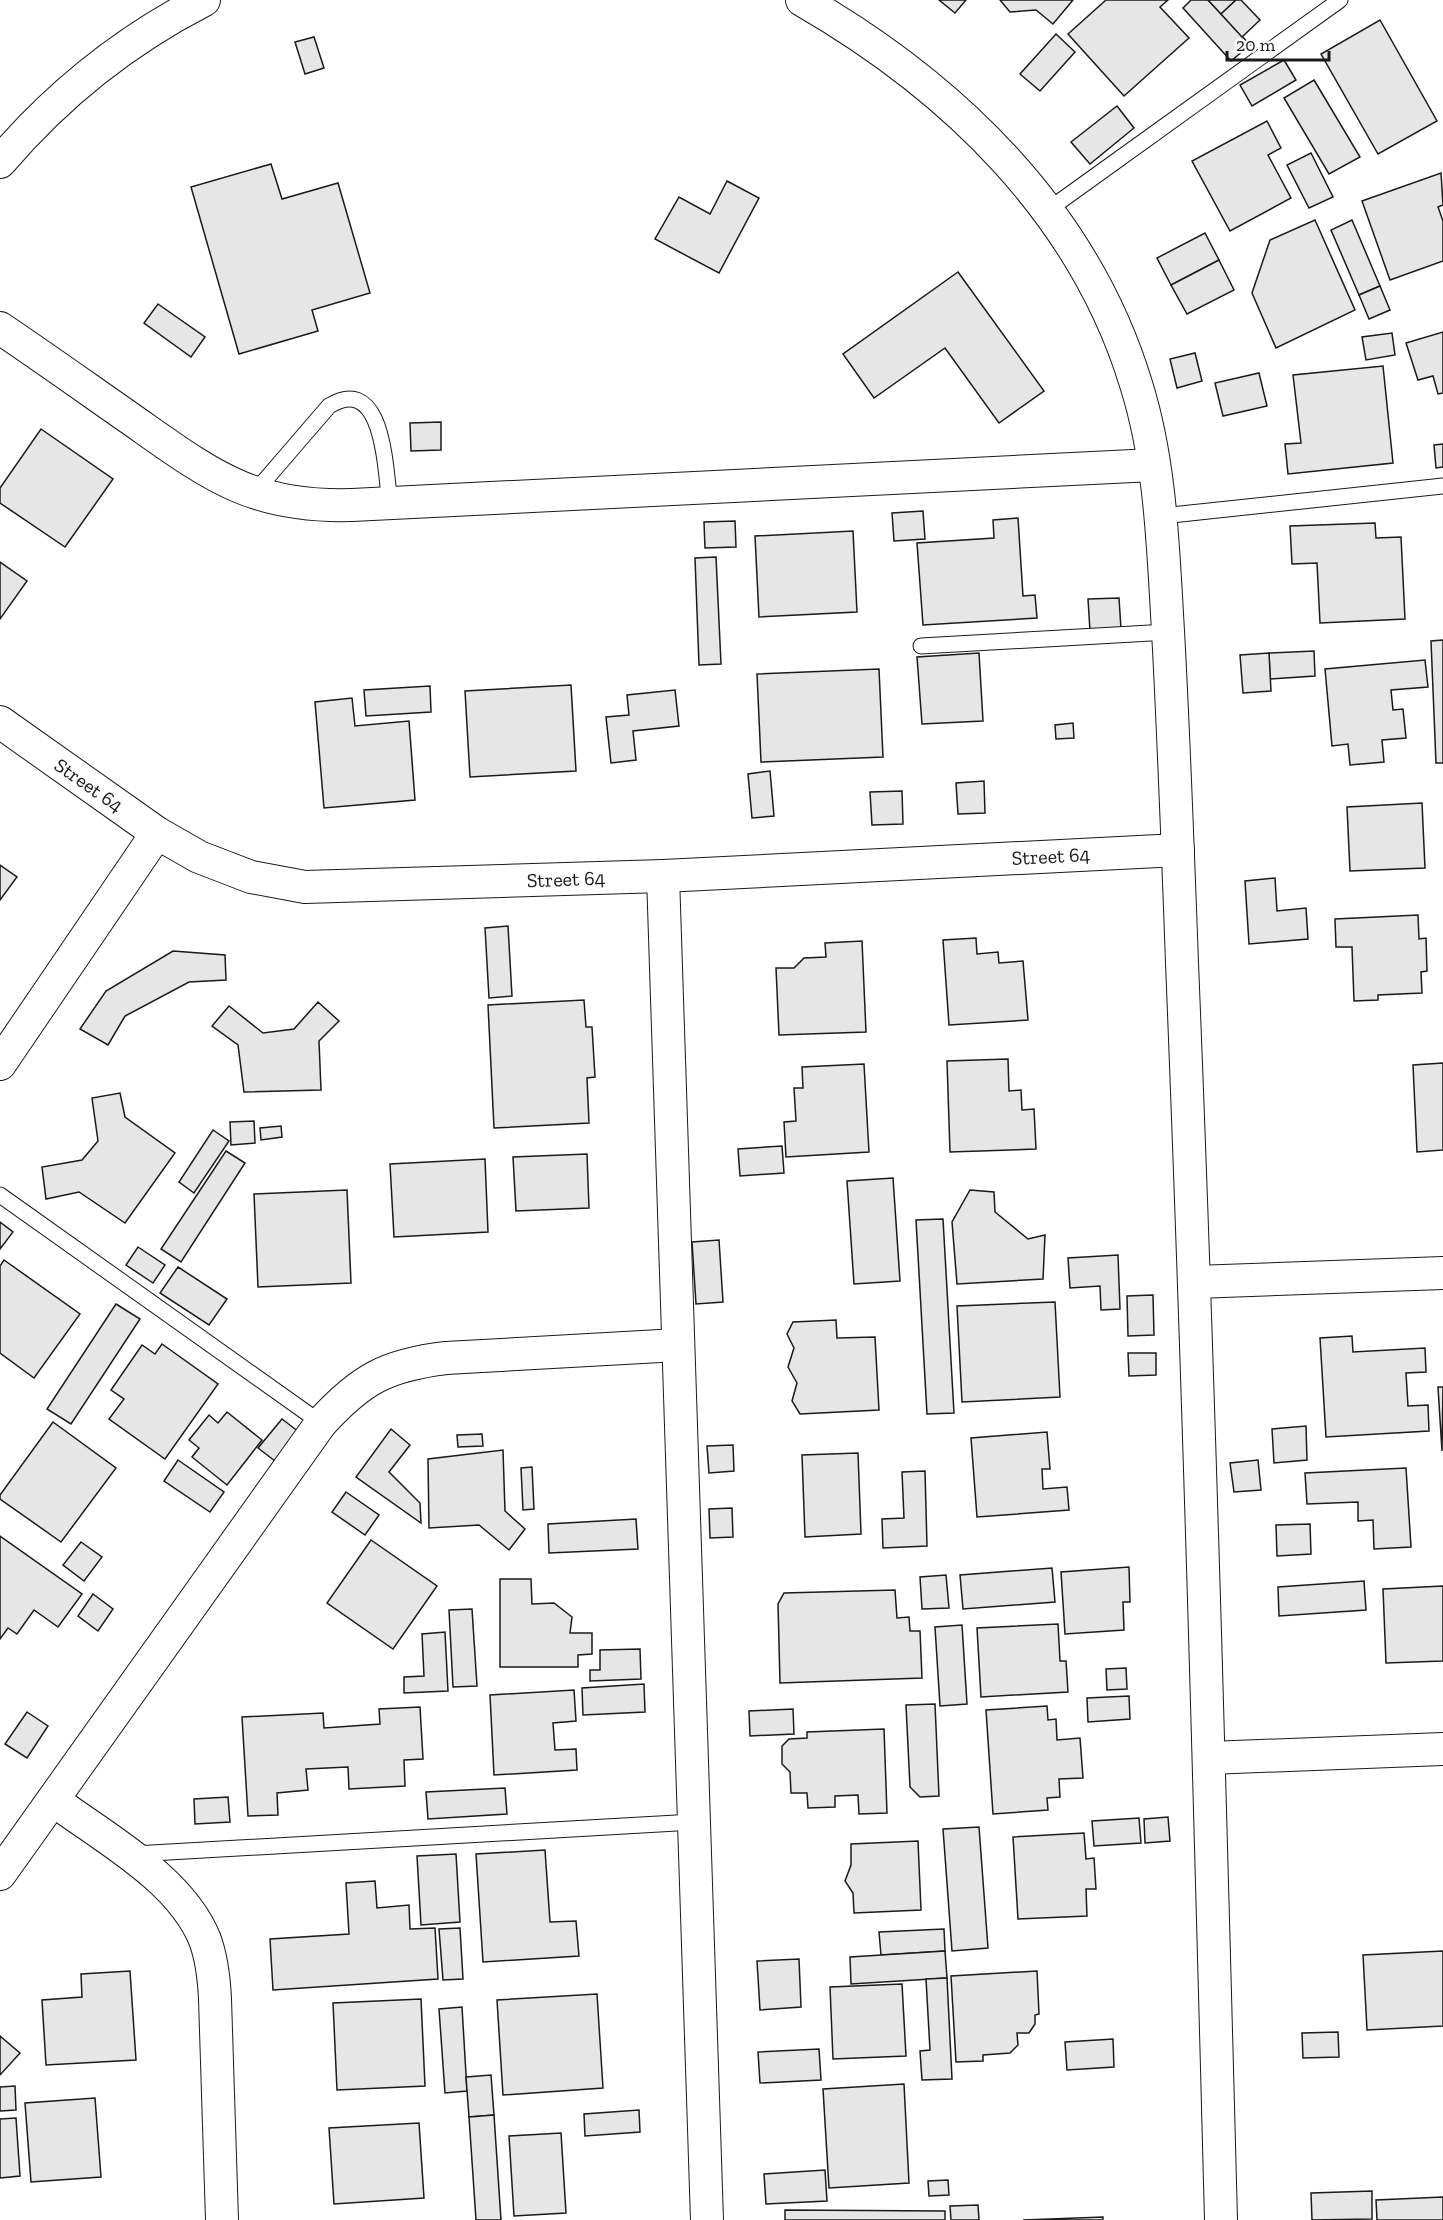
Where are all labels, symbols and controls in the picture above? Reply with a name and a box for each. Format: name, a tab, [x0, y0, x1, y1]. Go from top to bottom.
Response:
scale bar	[1227, 24, 1329, 62]
text: 20 m	[1236, 34, 1276, 56]
street label: Street 64	[50, 753, 128, 818]
street label: Street 64	[1011, 842, 1091, 870]
street label: Street 64	[526, 866, 606, 892]

